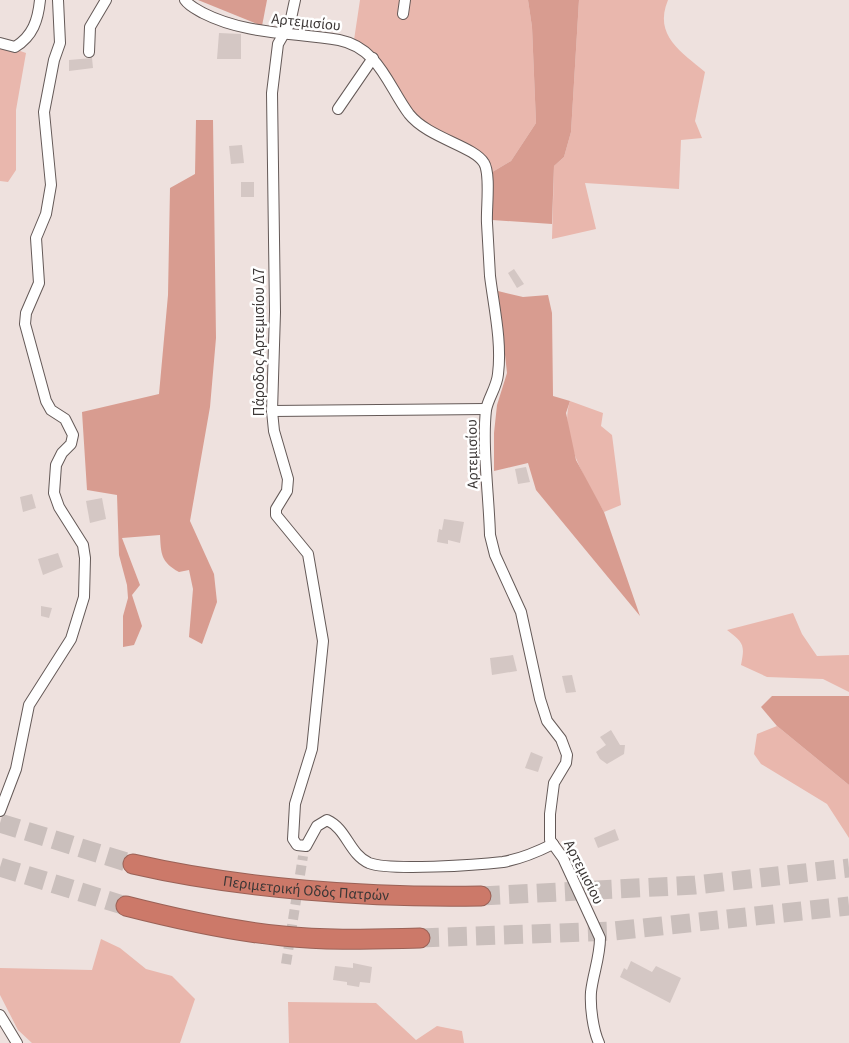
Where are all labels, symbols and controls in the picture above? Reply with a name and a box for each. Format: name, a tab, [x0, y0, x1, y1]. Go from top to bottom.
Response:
street label: Αρτεμισίου	[270, 8, 342, 37]
street label: Πάροδος Αρτεμισίου Δ7	[249, 268, 270, 416]
street label: Αρτεμισίου	[461, 419, 484, 489]
street label: Αρτεμισίου	[558, 837, 609, 908]
street label: Περιμετρική Οδός Πατρών	[222, 871, 389, 906]

